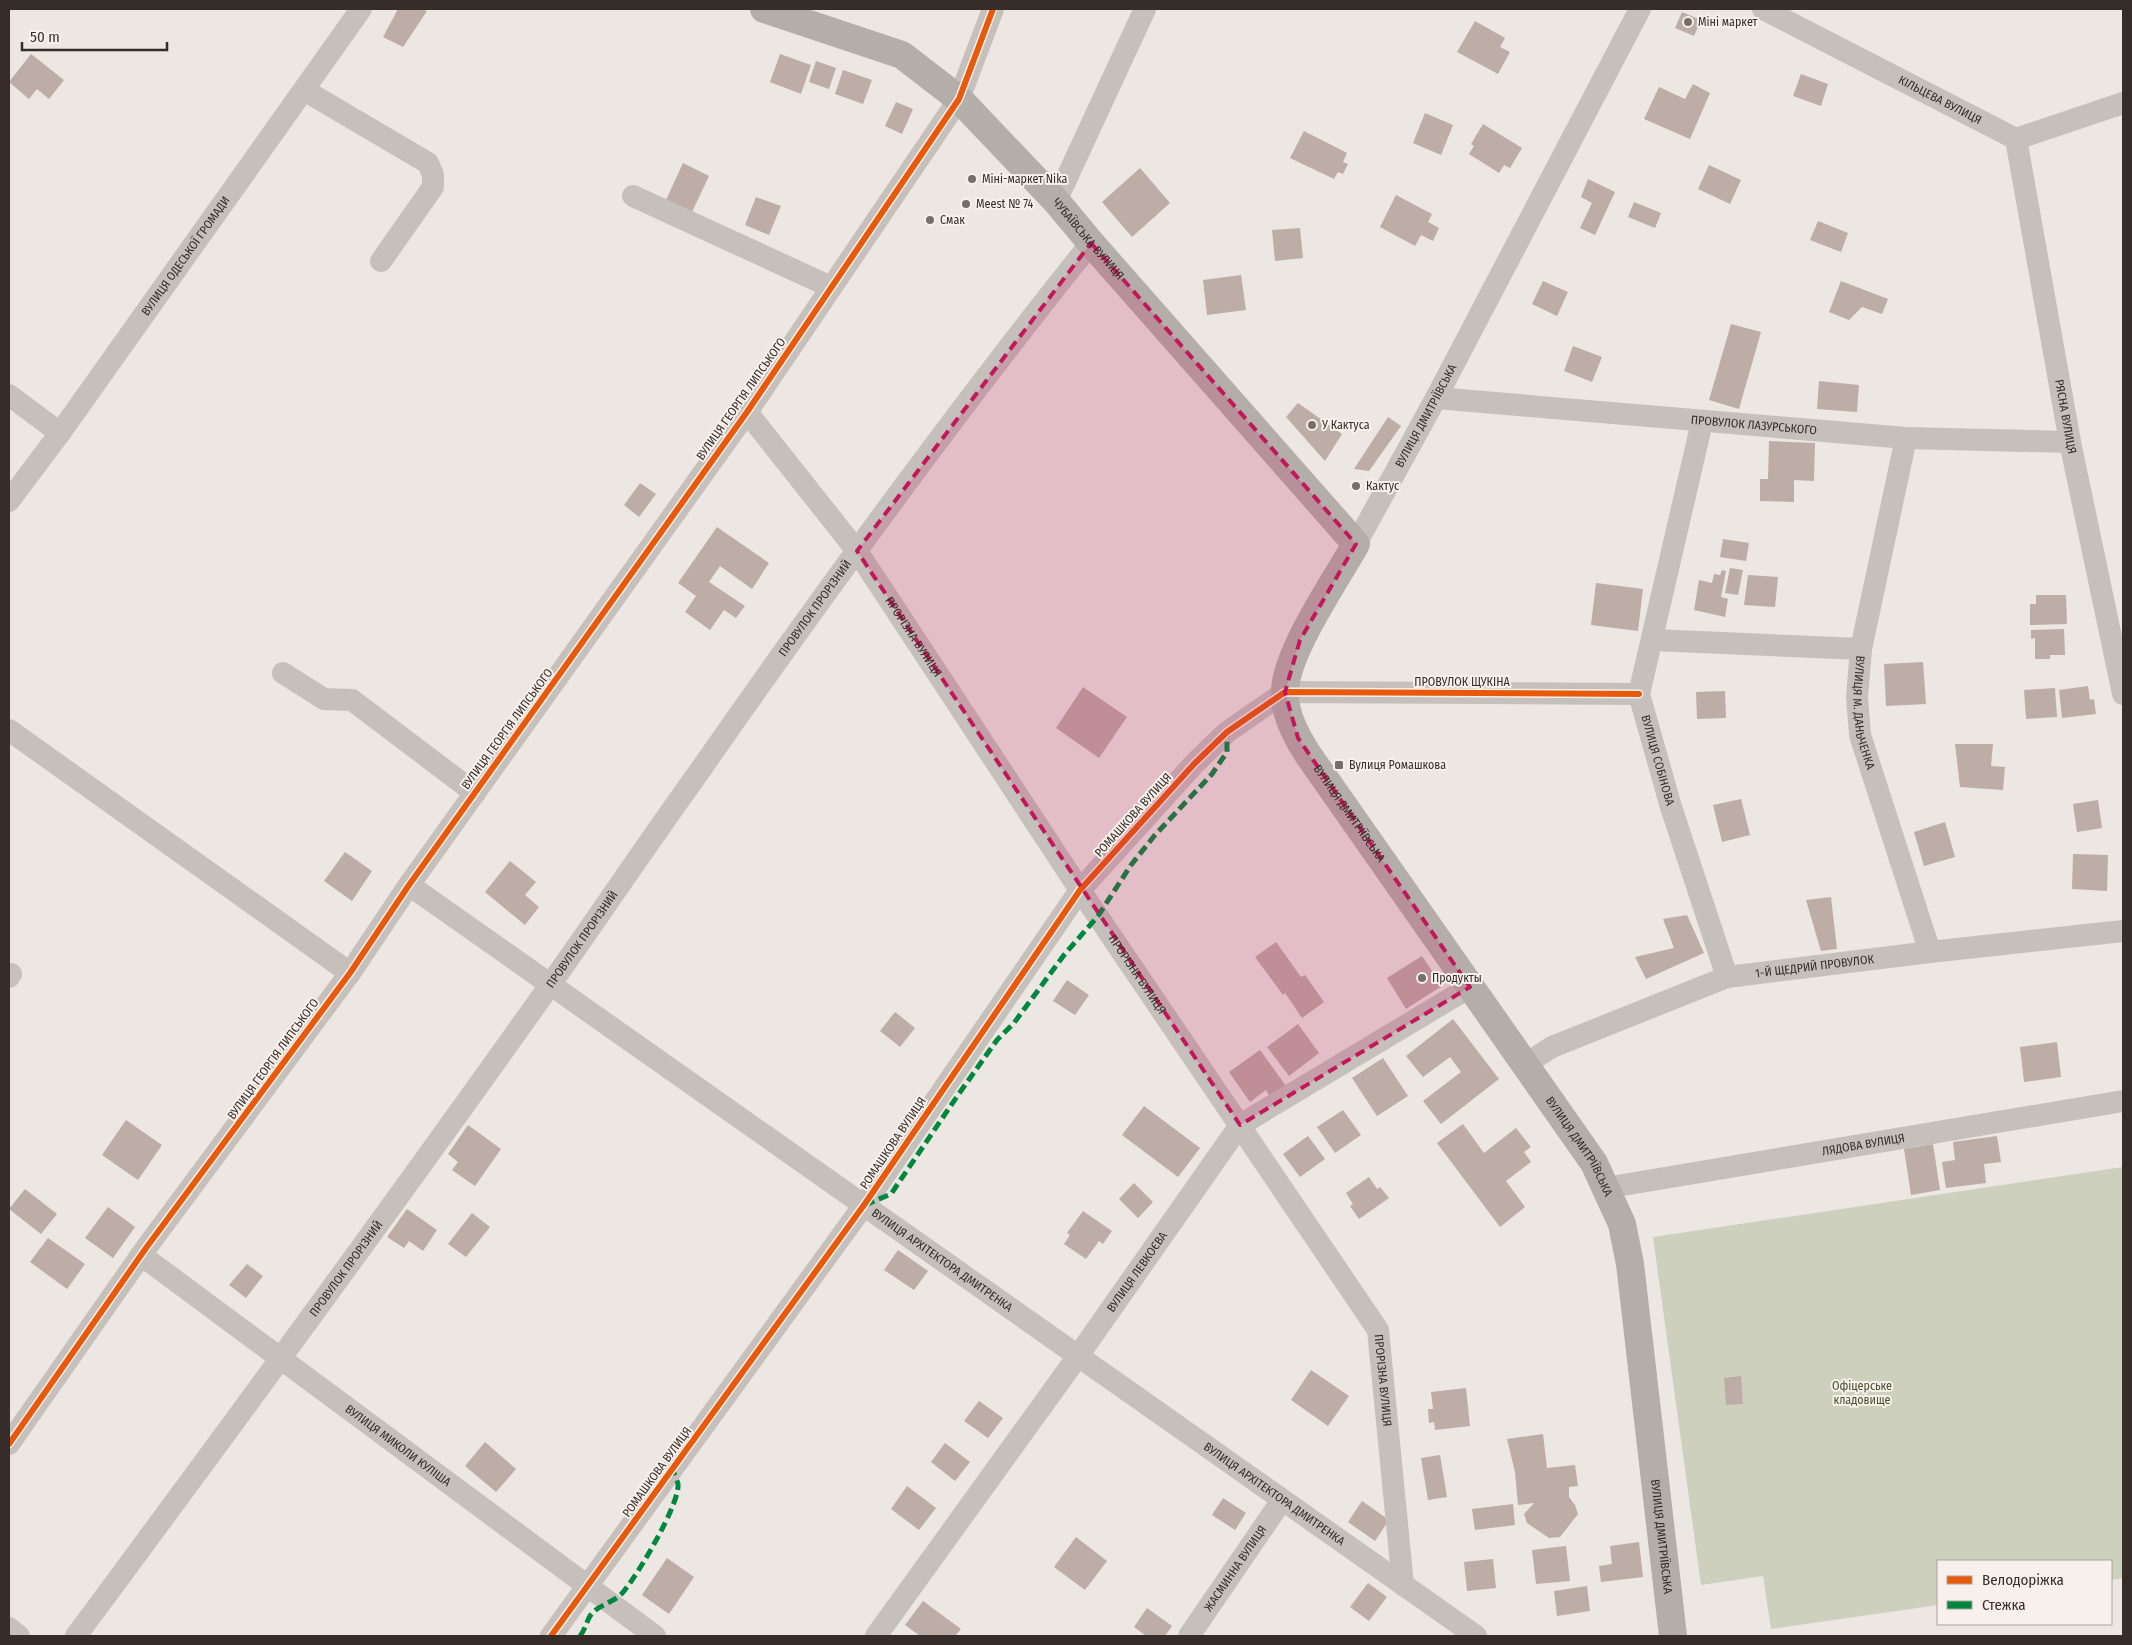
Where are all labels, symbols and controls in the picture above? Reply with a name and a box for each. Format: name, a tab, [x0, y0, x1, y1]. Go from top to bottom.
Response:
place label: Міні маркет	[1698, 15, 1758, 29]
marker: Міні маркет	[1682, 16, 1694, 28]
scale bar	[22, 20, 168, 52]
text: 50 m	[30, 28, 60, 46]
street label: КІЛЬЦЕВА ВУЛИЦЯ	[1896, 73, 1984, 127]
place label: Міні-маркет Nika	[982, 172, 1068, 186]
marker: Міні-маркет Nika	[966, 173, 978, 185]
street label: ВУЛИЦЯ ОДЕСЬКОЇ ГРОМАДИ	[139, 194, 233, 318]
street label: ЧУБАЇВСЬКА ВУЛИЦЯ	[1050, 195, 1127, 282]
place label: Meest № 74	[976, 197, 1034, 211]
marker: Meest № 74	[960, 198, 972, 210]
place label: Смак	[940, 213, 965, 227]
marker: Смак	[924, 214, 936, 226]
street label: ВУЛИЦЯ ГЕОРГІЯ ЛИПСЬКОГО	[693, 335, 789, 463]
street label: ВУЛИЦЯ ДМИТРІЇВСЬКА	[1392, 361, 1460, 470]
street label: РЯСНА ВУЛИЦЯ	[2052, 378, 2079, 455]
street label: ПРОВУЛОК ЛАЗУРСЬКОГО	[1690, 413, 1817, 437]
place label: У Кактуса	[1321, 418, 1370, 432]
marker: У Кактуса	[1306, 419, 1318, 431]
place label: Кактус	[1366, 479, 1399, 493]
marker: Кактус	[1350, 480, 1362, 492]
street label: ПРОВУЛОК ПРОРІЗНИЙ	[776, 557, 854, 659]
street label: ПРОРІЗНА ВУЛИЦЯ	[882, 594, 945, 679]
street label: ВУЛИЦЯ М. ДАНЬЧЕНКА	[1850, 655, 1878, 772]
street label: ВУЛИЦЯ ГЕОРГІЯ ЛИПСЬКОГО	[458, 666, 556, 792]
street label: ПРОВУЛОК ЩУКІНА	[1414, 675, 1510, 689]
street label: ВУЛИЦЯ СОБІНОВА	[1638, 713, 1677, 808]
place label: Вулиця Ромашкова	[1349, 758, 1446, 772]
marker: Вулиця Ромашкова	[1333, 759, 1345, 771]
street label: ВУЛИЦЯ ДМИТРІЇВСЬКА	[1310, 762, 1388, 865]
street label: РОМАШКОВА ВУЛИЦЯ	[1092, 770, 1174, 860]
street label: ПРОВУЛОК ПРОРІЗНИЙ	[543, 888, 621, 990]
street label: ПРОРІЗНА ВУЛИЦЯ	[1105, 932, 1169, 1017]
street label: 1-Й ЩЕДРИЙ ПРОВУЛОК	[1755, 952, 1875, 980]
place label: Продукты	[1432, 971, 1482, 985]
marker: Продукты	[1416, 972, 1428, 984]
street label: ВУЛИЦЯ ГЕОРГІЯ ЛИПСЬКОГО	[224, 996, 322, 1122]
street label: РОМАШКОВА ВУЛИЦЯ	[857, 1094, 929, 1192]
street label: ВУЛИЦЯ ДМИТРІЇВСЬКА	[1543, 1094, 1616, 1199]
street label: ЛЯДОВА ВУЛИЦЯ	[1821, 1131, 1906, 1158]
street label: ВУЛИЦЯ АРХІТЕКТОРА ДМИТРЕНКА	[869, 1206, 1016, 1315]
street label: ПРОВУЛОК ПРОРІЗНИЙ	[307, 1217, 386, 1319]
street label: ВУЛИЦЯ ЛЕВКОЄВА	[1104, 1228, 1170, 1315]
street label: ПРОРІЗНА ВУЛИЦЯ	[1371, 1333, 1394, 1427]
park label: Офіцерське кладовище	[1832, 1379, 1892, 1407]
street label: ВУЛИЦЯ МИКОЛИ КУЛІША	[343, 1402, 454, 1490]
street label: РОМАШКОВА ВУЛИЦЯ	[620, 1424, 694, 1520]
street label: ВУЛИЦЯ АРХІТЕКТОРА ДМИТРЕНКА	[1201, 1440, 1348, 1549]
street label: ВУЛИЦЯ ДМИТРІЇВСЬКА	[1648, 1479, 1675, 1595]
street label: ЖАСМИННА ВУЛИЦЯ	[1201, 1523, 1270, 1614]
legend	[1937, 1560, 2112, 1625]
text: Велодоріжка	[1982, 1571, 2064, 1589]
text: Стежка	[1982, 1596, 2026, 1614]

